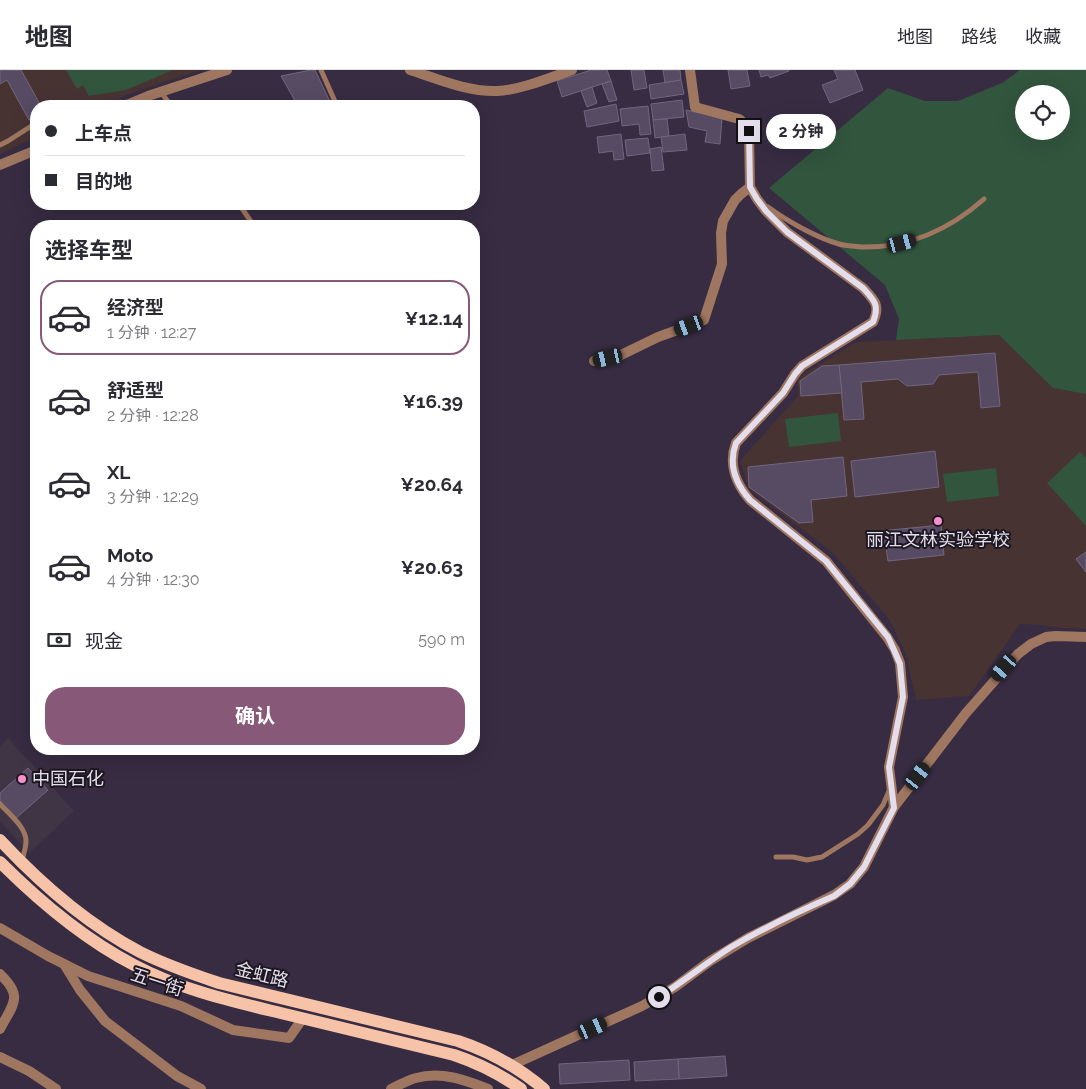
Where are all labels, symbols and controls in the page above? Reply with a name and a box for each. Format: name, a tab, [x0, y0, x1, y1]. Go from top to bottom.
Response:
text: 地图	[25, 22, 73, 51]
text: 地图	[897, 26, 933, 47]
text: 路线	[961, 26, 997, 47]
text: 收藏	[1025, 26, 1061, 47]
map controls	[1015, 85, 1070, 140]
button: locate	[1015, 85, 1070, 140]
callout: 2 分钟	[766, 114, 836, 148]
route end	[738, 120, 760, 142]
text: 上车点	[75, 122, 132, 144]
text: 2 分钟	[779, 122, 823, 141]
text: 目的地	[75, 170, 132, 192]
car	[885, 232, 918, 254]
text: 选择车型	[45, 237, 133, 263]
icon: car	[47, 295, 92, 340]
text: 经济型	[107, 296, 164, 318]
text: ¥12.14	[405, 307, 463, 329]
car	[672, 314, 705, 338]
text: 1 分钟 · 12:27	[107, 323, 196, 342]
car	[591, 347, 624, 369]
icon: car	[47, 378, 92, 423]
text: 舒适型	[107, 379, 164, 401]
text: ¥16.39	[402, 390, 463, 412]
text: 2 分钟 · 12:28	[107, 406, 199, 425]
icon: car	[47, 461, 92, 506]
text: XL	[107, 461, 130, 483]
text: ¥20.64	[400, 473, 463, 495]
text: 3 分钟 · 12:29	[107, 487, 199, 506]
marker: 丽江文林实验学校	[932, 515, 944, 527]
place label: 丽江文林实验学校	[866, 529, 1010, 550]
icon: car	[47, 544, 92, 589]
text: Moto	[107, 544, 153, 566]
text: ¥20.63	[401, 556, 463, 578]
text: 4 分钟 · 12:30	[107, 570, 200, 589]
icon: cash	[45, 626, 73, 654]
text: 现金	[85, 630, 123, 652]
text: 590 m	[418, 630, 465, 649]
car	[988, 652, 1019, 684]
button: 确认	[45, 687, 465, 745]
car	[902, 760, 933, 792]
place label: 中国石化	[32, 768, 104, 789]
marker: 中国石化	[16, 773, 28, 785]
street label: 金虹路	[233, 958, 291, 991]
street label: 五一街	[128, 963, 186, 1000]
route start	[648, 986, 670, 1008]
car	[576, 1015, 609, 1041]

